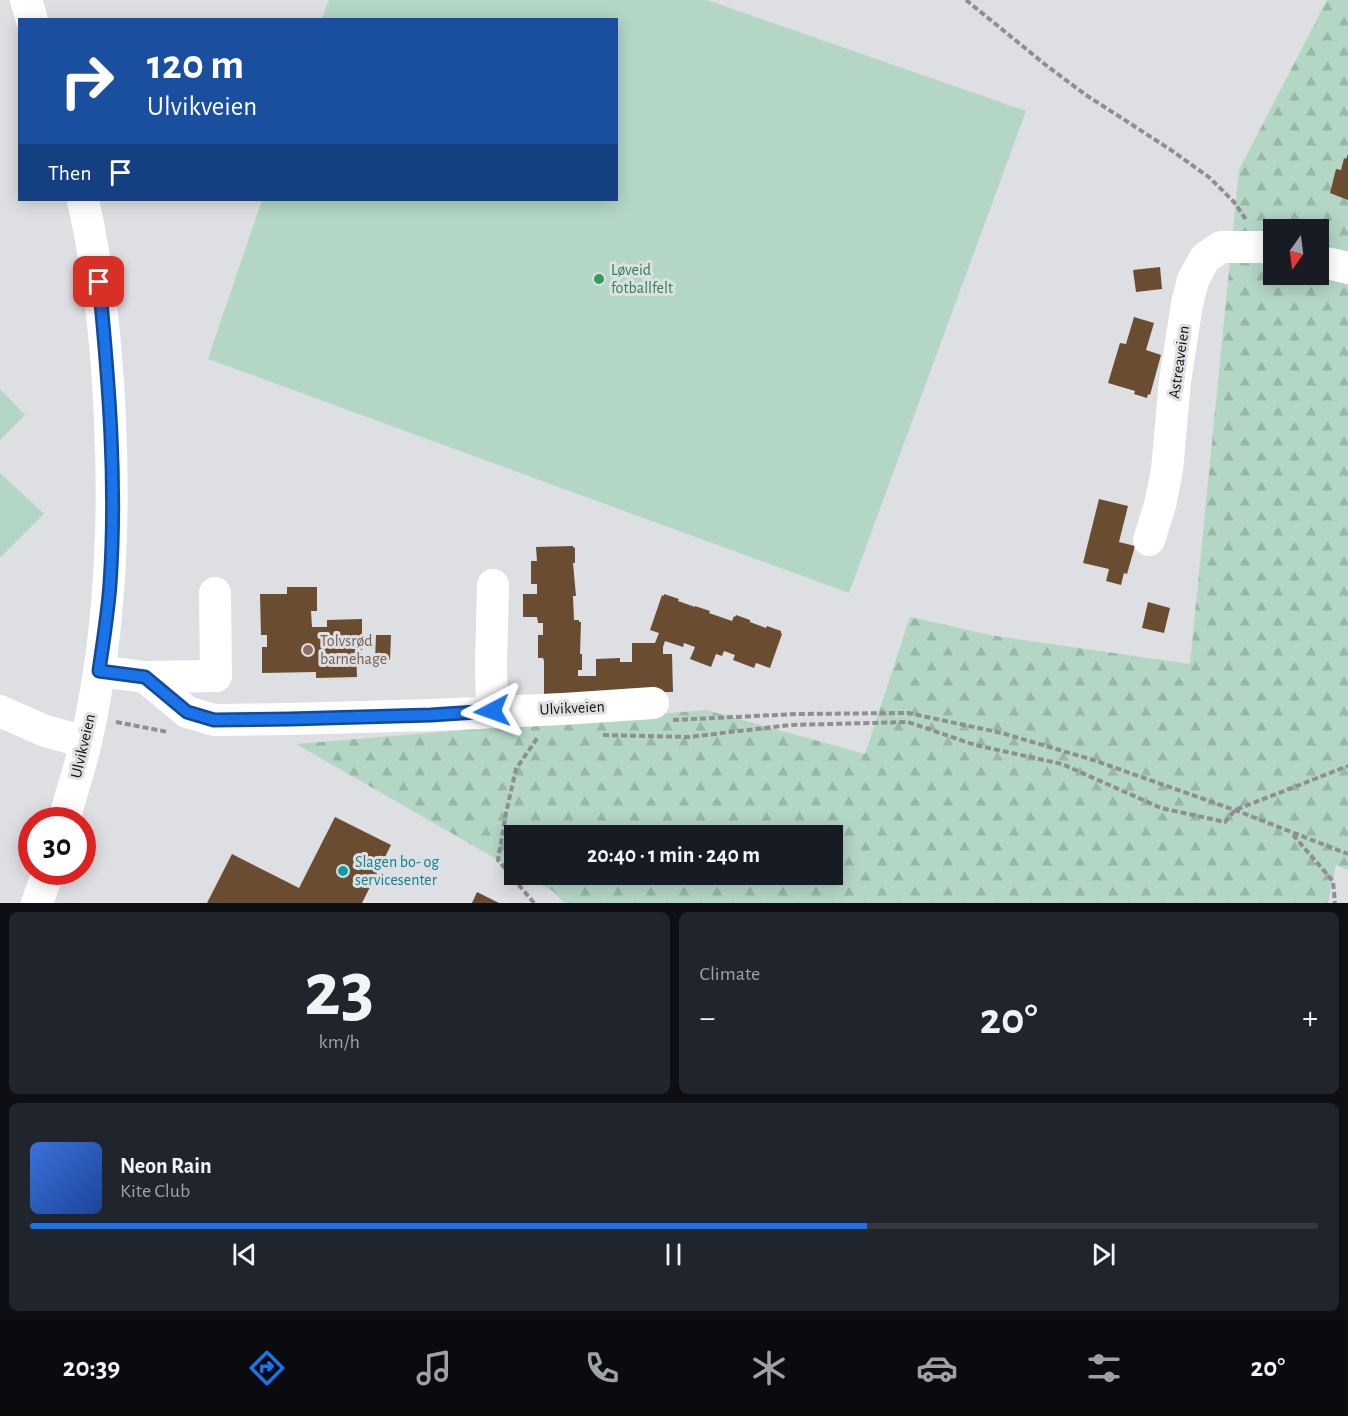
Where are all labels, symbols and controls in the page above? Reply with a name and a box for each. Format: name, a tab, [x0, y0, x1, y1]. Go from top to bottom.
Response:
icon: right	[48, 42, 126, 120]
text: 120 m	[147, 44, 244, 86]
text: Ulvikveien	[147, 93, 257, 120]
icon: arrive	[104, 156, 137, 189]
text: Then	[48, 162, 92, 184]
north arrow	[1263, 219, 1329, 285]
map controls	[1263, 219, 1329, 285]
pin	[73, 256, 124, 307]
place label: Løveid fotballfelt	[611, 262, 673, 296]
icon: arrive	[82, 265, 115, 298]
marker: Løveid fotballfelt	[592, 272, 606, 286]
street label: Astreaveien	[1166, 325, 1192, 399]
place label: Tolvsrød barnehage	[320, 633, 387, 667]
marker: Tolvsrød barnehage	[301, 643, 315, 657]
position arrow	[460, 679, 524, 743]
street label: Ulvikveien	[539, 698, 605, 718]
street label: Ulvikveien	[68, 712, 98, 780]
speed limit sign: 30	[18, 807, 96, 885]
text: 20:40 · 1 min · 240 m	[587, 844, 760, 866]
place label: Slagen bo- og servicesenter	[355, 854, 439, 888]
marker: Slagen bo- og servicesenter	[336, 864, 350, 878]
text: 23	[304, 952, 374, 1030]
text: Climate	[700, 964, 760, 984]
text: 20°	[980, 997, 1038, 1042]
text: −	[700, 1002, 715, 1035]
text: +	[1302, 1002, 1318, 1035]
text: km/h	[319, 1032, 360, 1052]
text: Neon Rain	[120, 1155, 212, 1177]
text: Kite Club	[120, 1181, 190, 1201]
icon: previous	[228, 1238, 261, 1271]
icon: pause	[657, 1238, 690, 1271]
icon: next	[1087, 1238, 1120, 1271]
icon: directions	[246, 1347, 288, 1389]
icon: music	[413, 1347, 455, 1389]
icon: phone	[581, 1347, 623, 1389]
icon: climate	[748, 1347, 790, 1389]
icon: car	[916, 1347, 958, 1389]
icon: filters	[1083, 1347, 1125, 1389]
text: 20:39	[63, 1354, 120, 1381]
text: 20°	[1251, 1354, 1285, 1381]

